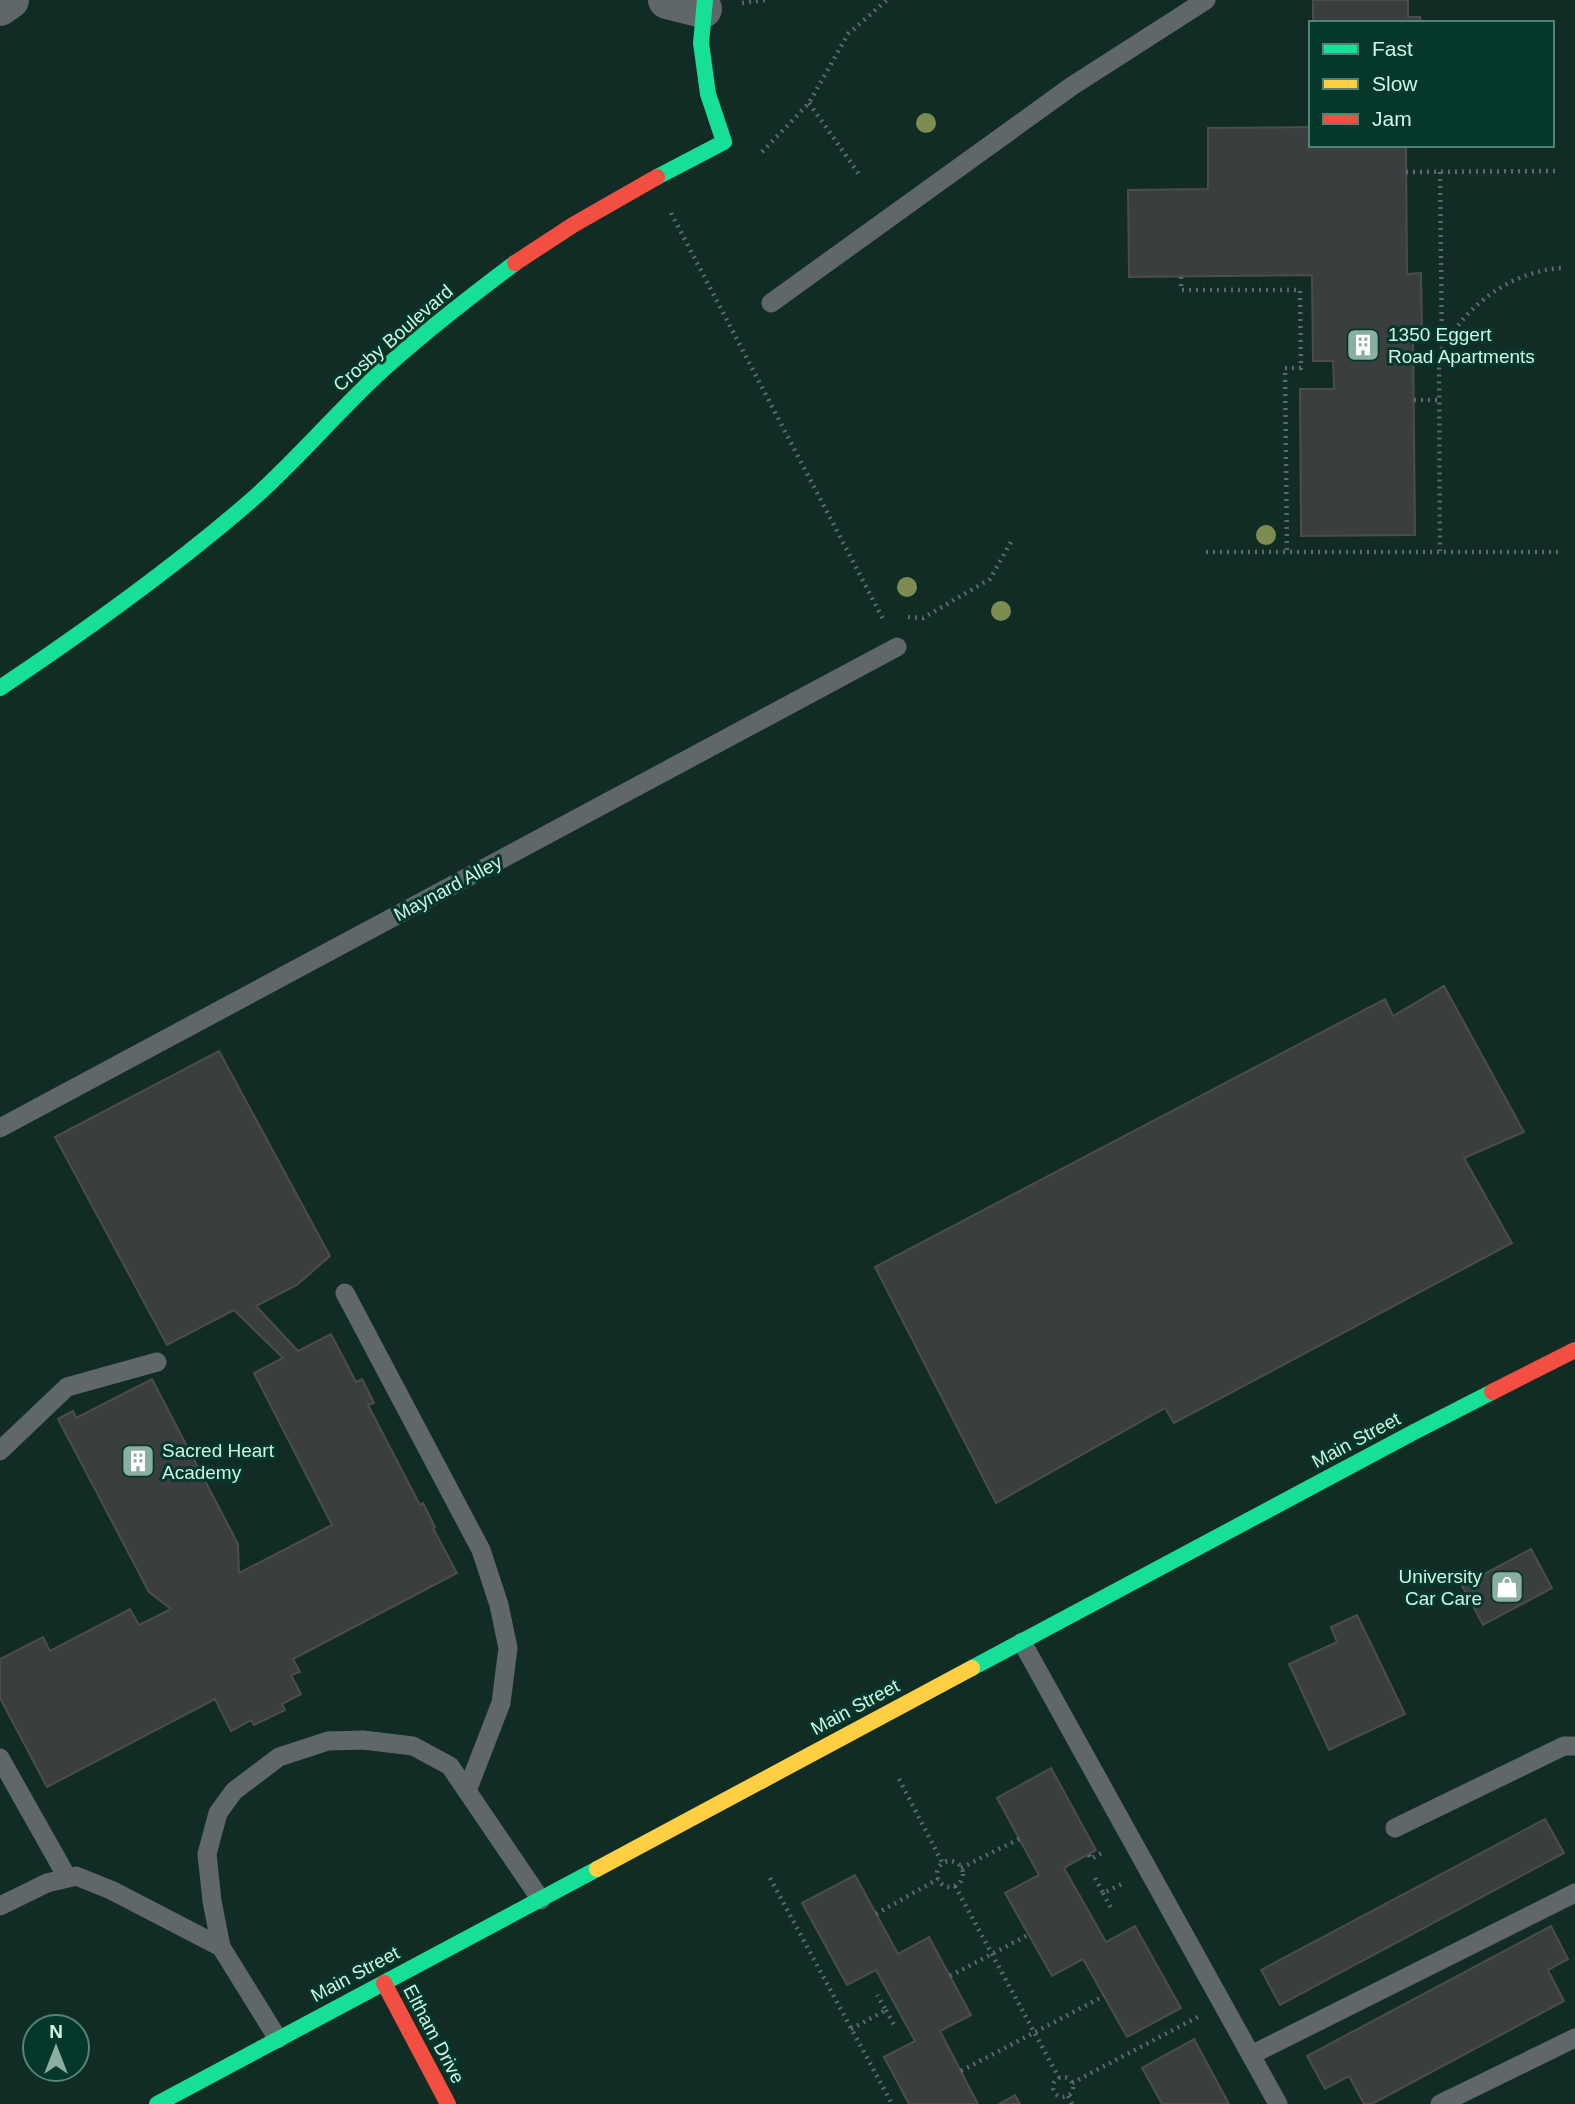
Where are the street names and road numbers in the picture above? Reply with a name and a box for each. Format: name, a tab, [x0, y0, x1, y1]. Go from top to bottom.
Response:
street label: Crosby Boulevard	[329, 281, 457, 395]
street label: Maynard Alley	[390, 850, 506, 925]
street label: Main Street	[1308, 1408, 1404, 1472]
street label: Main Street	[807, 1675, 903, 1739]
street label: Main Street	[307, 1942, 403, 2006]
street label: Eltham Drive	[399, 1981, 469, 2087]

